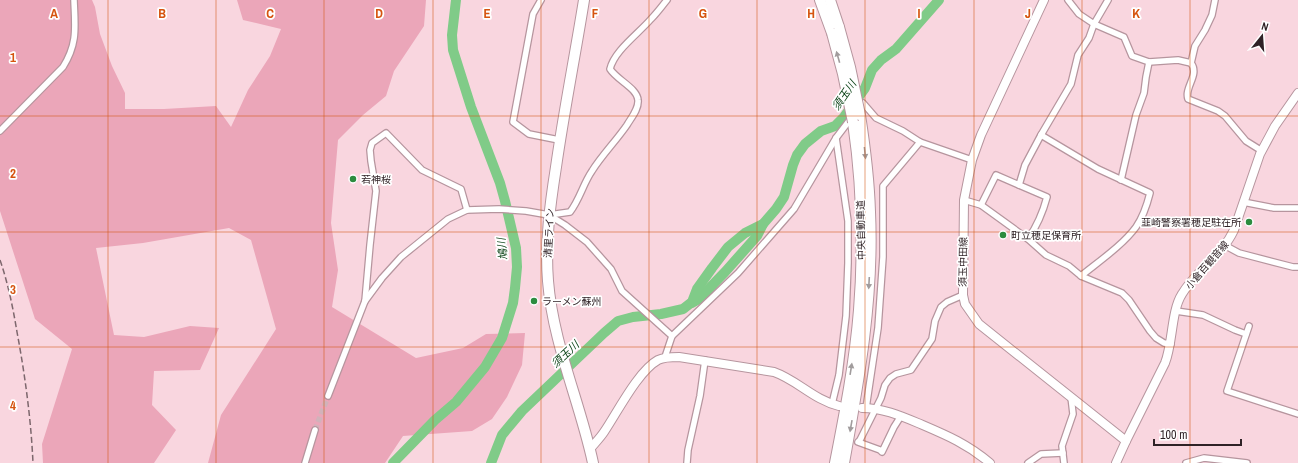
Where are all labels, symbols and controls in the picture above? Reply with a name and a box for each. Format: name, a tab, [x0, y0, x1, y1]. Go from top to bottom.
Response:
text: A	[50, 5, 58, 22]
text: B	[158, 5, 166, 22]
text: C	[266, 5, 274, 22]
text: D	[375, 5, 383, 22]
text: E	[483, 5, 491, 22]
text: F	[592, 5, 599, 22]
text: G	[699, 5, 707, 22]
text: H	[807, 5, 815, 22]
text: I	[918, 5, 921, 22]
text: J	[1025, 5, 1031, 22]
text: K	[1132, 5, 1140, 22]
north arrow	[1242, 16, 1282, 56]
text: N	[1260, 19, 1270, 34]
text: 1	[10, 49, 16, 66]
one-way arrow	[835, 51, 841, 63]
water label: 須玉川	[829, 77, 860, 113]
one-way arrow	[862, 147, 868, 159]
text: 2	[10, 165, 16, 182]
place label: 若神桜	[361, 173, 391, 186]
marker: 若神桜	[348, 174, 358, 184]
street label: 中央自動車道	[854, 200, 868, 260]
street label: 清里ライン	[541, 208, 557, 258]
place label: 韮崎警察署穂足駐在所	[1141, 216, 1241, 229]
marker: 韮崎警察署穂足駐在所	[1244, 217, 1254, 227]
place label: 町立穂足保育所	[1011, 229, 1081, 242]
marker: 町立穂足保育所	[998, 230, 1008, 240]
water label: 鳩川	[494, 236, 510, 261]
street label: 須玉中田線	[956, 237, 970, 287]
street label: 小倉百観音線	[1182, 238, 1232, 292]
one-way arrow	[865, 277, 872, 289]
text: 3	[10, 281, 16, 298]
place label: ラーメン蘇州	[542, 295, 602, 308]
marker: ラーメン蘇州	[529, 296, 539, 306]
water label: 須玉川	[548, 337, 583, 370]
one-way arrow	[848, 363, 854, 375]
text: 4	[10, 397, 16, 414]
one-way arrow	[848, 420, 854, 432]
scale bar	[1154, 421, 1241, 447]
text: 100 m	[1160, 427, 1187, 443]

